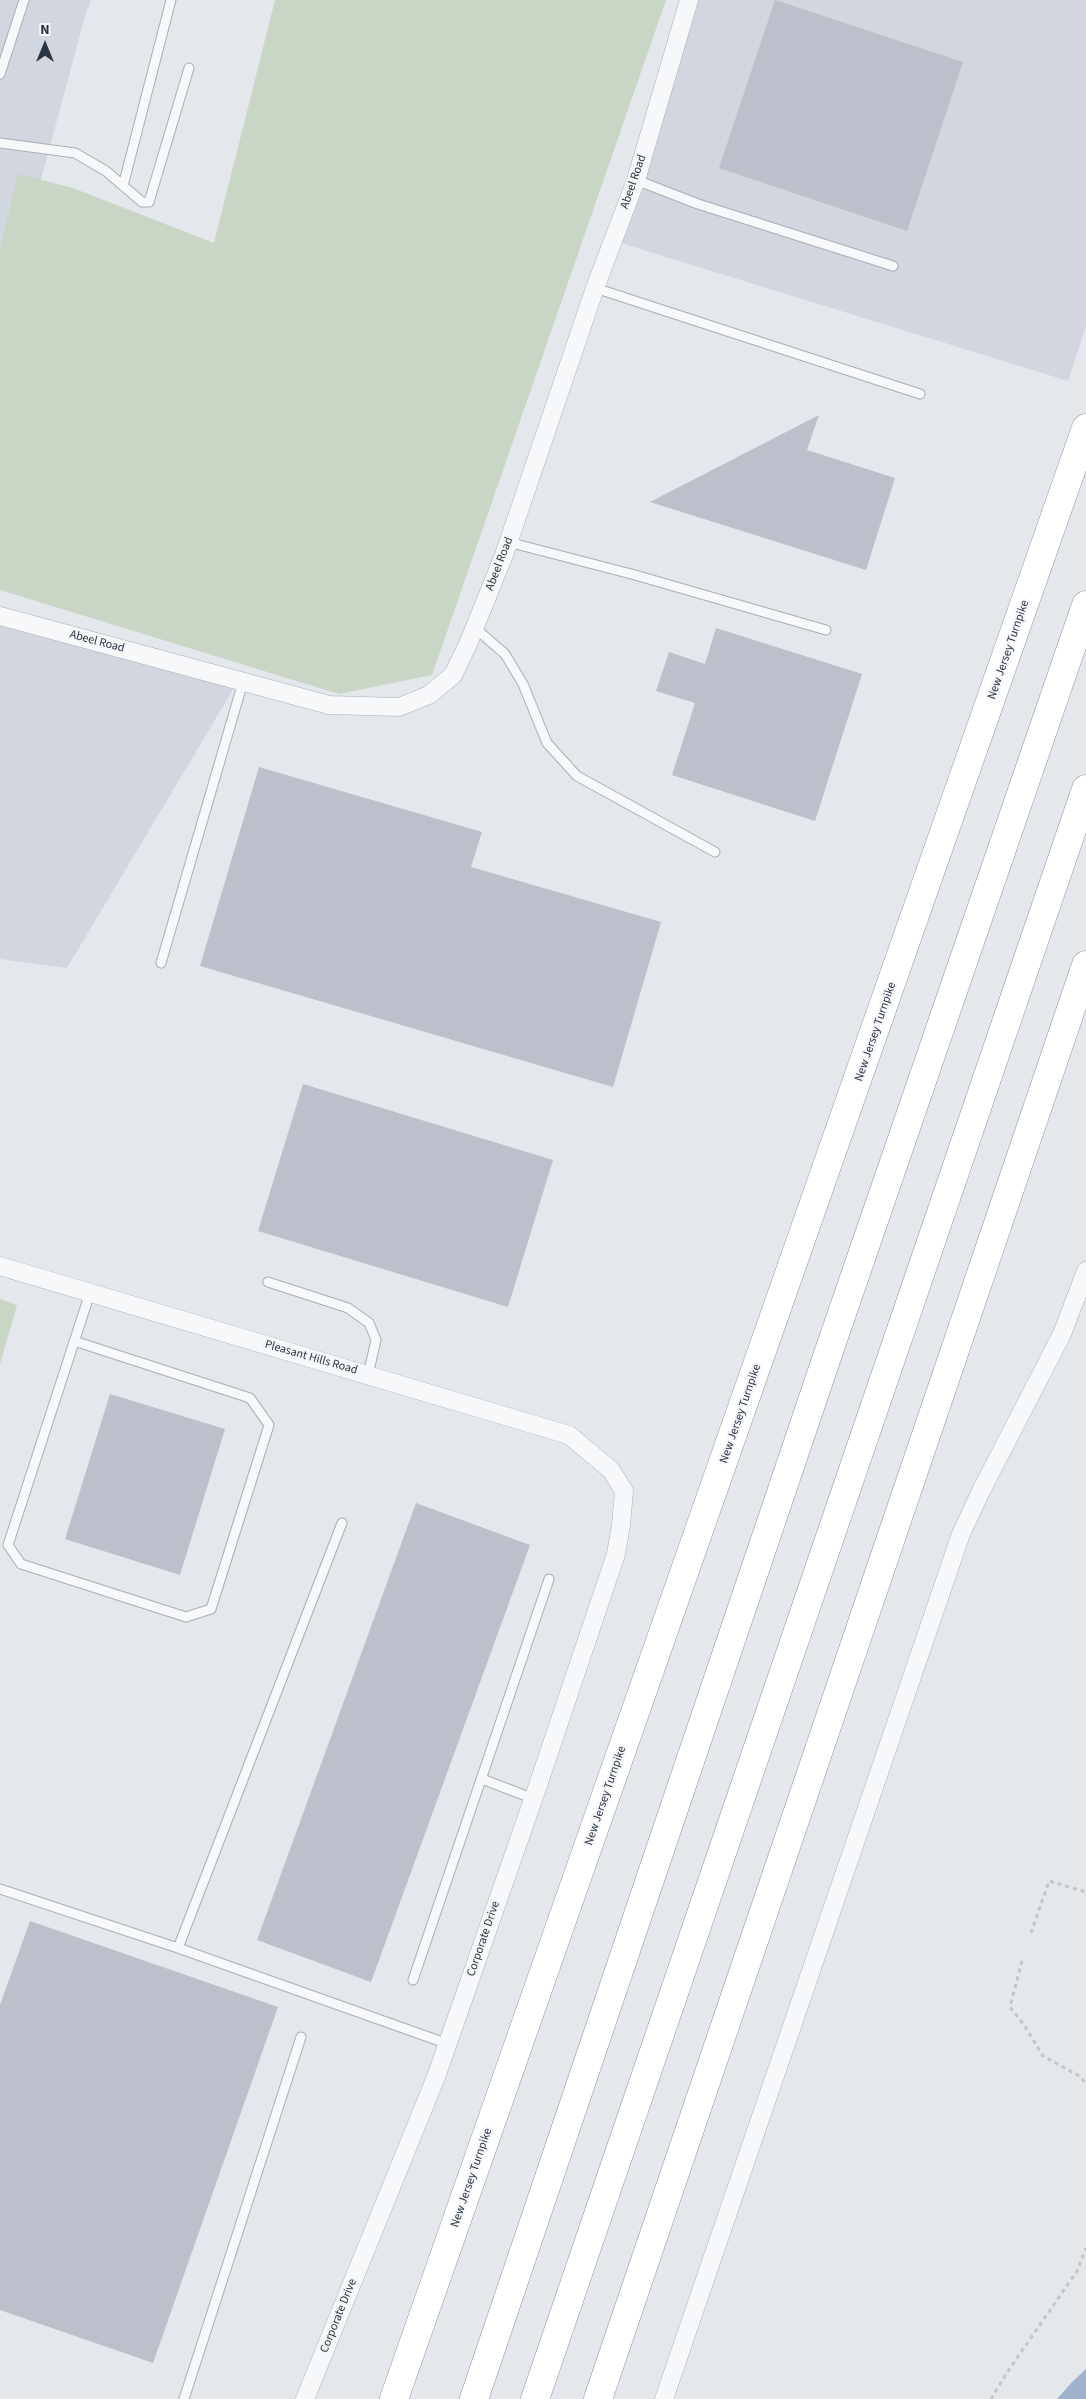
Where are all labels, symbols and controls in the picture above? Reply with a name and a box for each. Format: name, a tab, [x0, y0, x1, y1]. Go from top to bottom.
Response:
north arrow	[20, 20, 70, 70]
text: N	[40, 20, 50, 40]
street label: Abeel Road	[618, 153, 650, 211]
street label: Abeel Road	[483, 535, 517, 593]
street label: New Jersey Turnpike	[985, 598, 1033, 702]
street label: Abeel Road	[68, 628, 126, 656]
street label: New Jersey Turnpike	[852, 980, 900, 1084]
street label: Pleasant Hills Road	[263, 1338, 359, 1378]
street label: New Jersey Turnpike	[717, 1362, 765, 1466]
street label: New Jersey Turnpike	[582, 1744, 630, 1848]
street label: Corporate Drive	[464, 1899, 504, 1979]
street label: New Jersey Turnpike	[448, 2126, 496, 2230]
street label: Corporate Drive	[318, 2277, 360, 2355]

